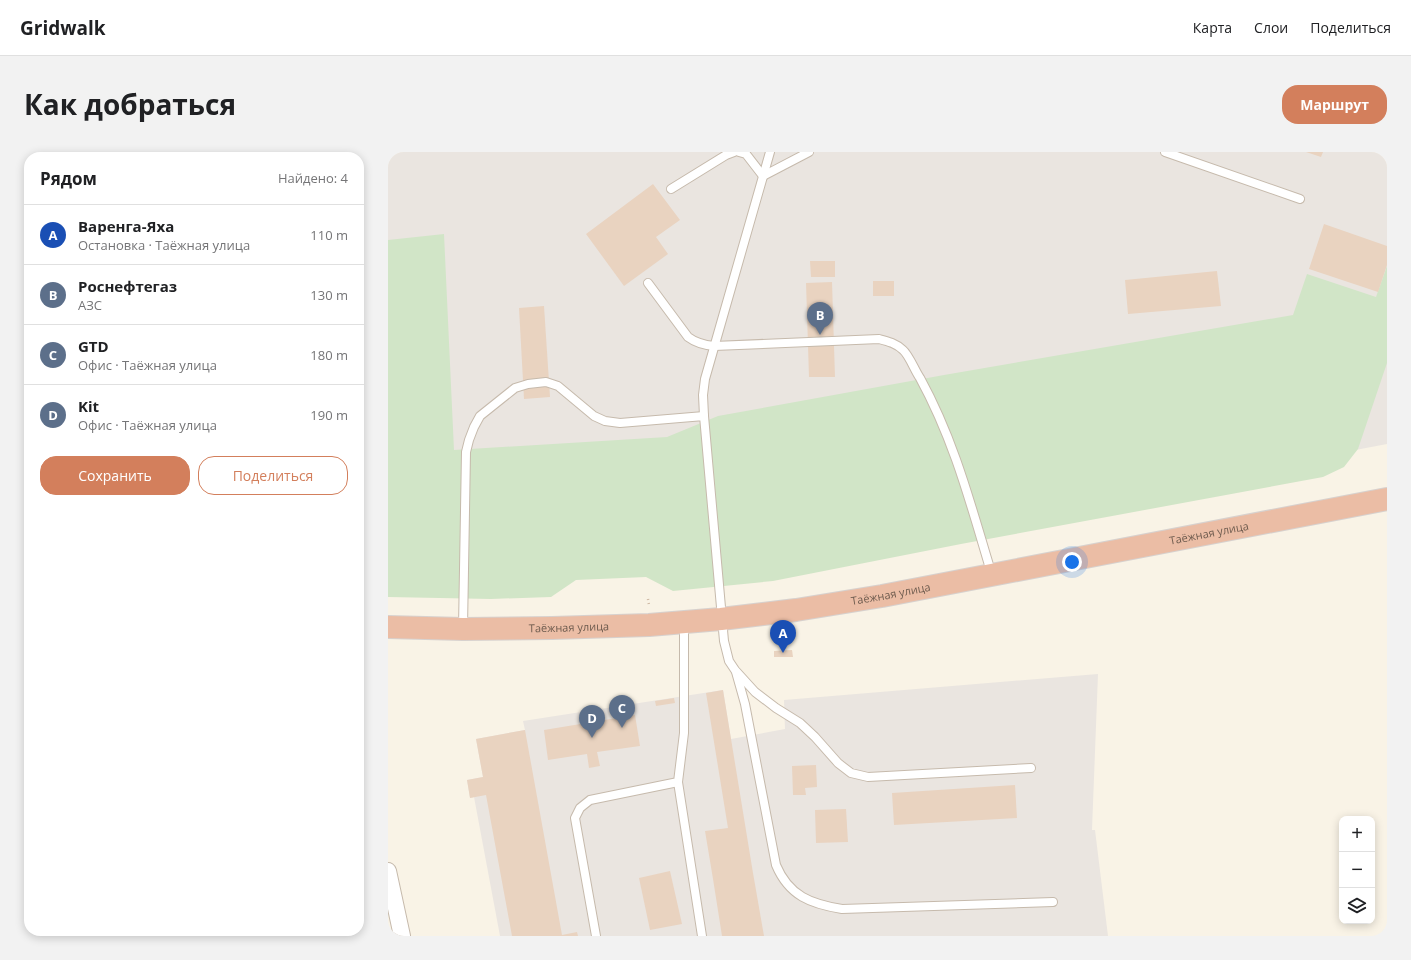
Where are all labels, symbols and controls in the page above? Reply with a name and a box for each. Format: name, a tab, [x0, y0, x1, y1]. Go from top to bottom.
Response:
text: Gridwalk	[20, 15, 106, 41]
text: Карта	[1193, 18, 1232, 37]
text: Слои	[1254, 18, 1288, 37]
text: Поделиться	[1310, 18, 1391, 37]
text: Как добраться	[24, 85, 236, 123]
button: Маршрут	[1282, 85, 1387, 124]
text: Рядом	[40, 167, 97, 190]
text: Найдено: 4	[278, 169, 348, 187]
text: Варенга-Яха	[78, 216, 174, 236]
text: A	[49, 226, 57, 244]
text: 110 m	[310, 226, 348, 244]
text: Остановка · Таёжная улица	[78, 236, 250, 254]
text: Роснефтегаз	[78, 276, 177, 296]
text: B	[49, 286, 57, 304]
text: 130 m	[310, 286, 348, 304]
text: АЗС	[78, 296, 102, 314]
pin: B	[807, 302, 833, 335]
text: GTD	[78, 336, 109, 356]
text: C	[49, 346, 57, 364]
text: 180 m	[310, 346, 348, 364]
text: Офис · Таёжная улица	[78, 356, 217, 374]
text: Kit	[78, 396, 99, 416]
text: D	[48, 406, 58, 424]
text: 190 m	[310, 406, 348, 424]
text: Офис · Таёжная улица	[78, 416, 217, 434]
button: Сохранить	[40, 456, 190, 495]
button: Поделиться	[198, 456, 348, 495]
street label: Таёжная улица	[1168, 518, 1250, 548]
your location	[1062, 552, 1082, 572]
street label: Таёжная улица	[850, 579, 932, 608]
street label: Таёжная улица	[529, 618, 609, 635]
pin: A	[770, 620, 796, 653]
pin: C	[609, 695, 635, 728]
pin: D	[579, 705, 605, 738]
map controls	[1339, 816, 1375, 924]
button: +	[1339, 816, 1375, 852]
button: −	[1339, 852, 1375, 888]
button: layers	[1339, 888, 1375, 924]

